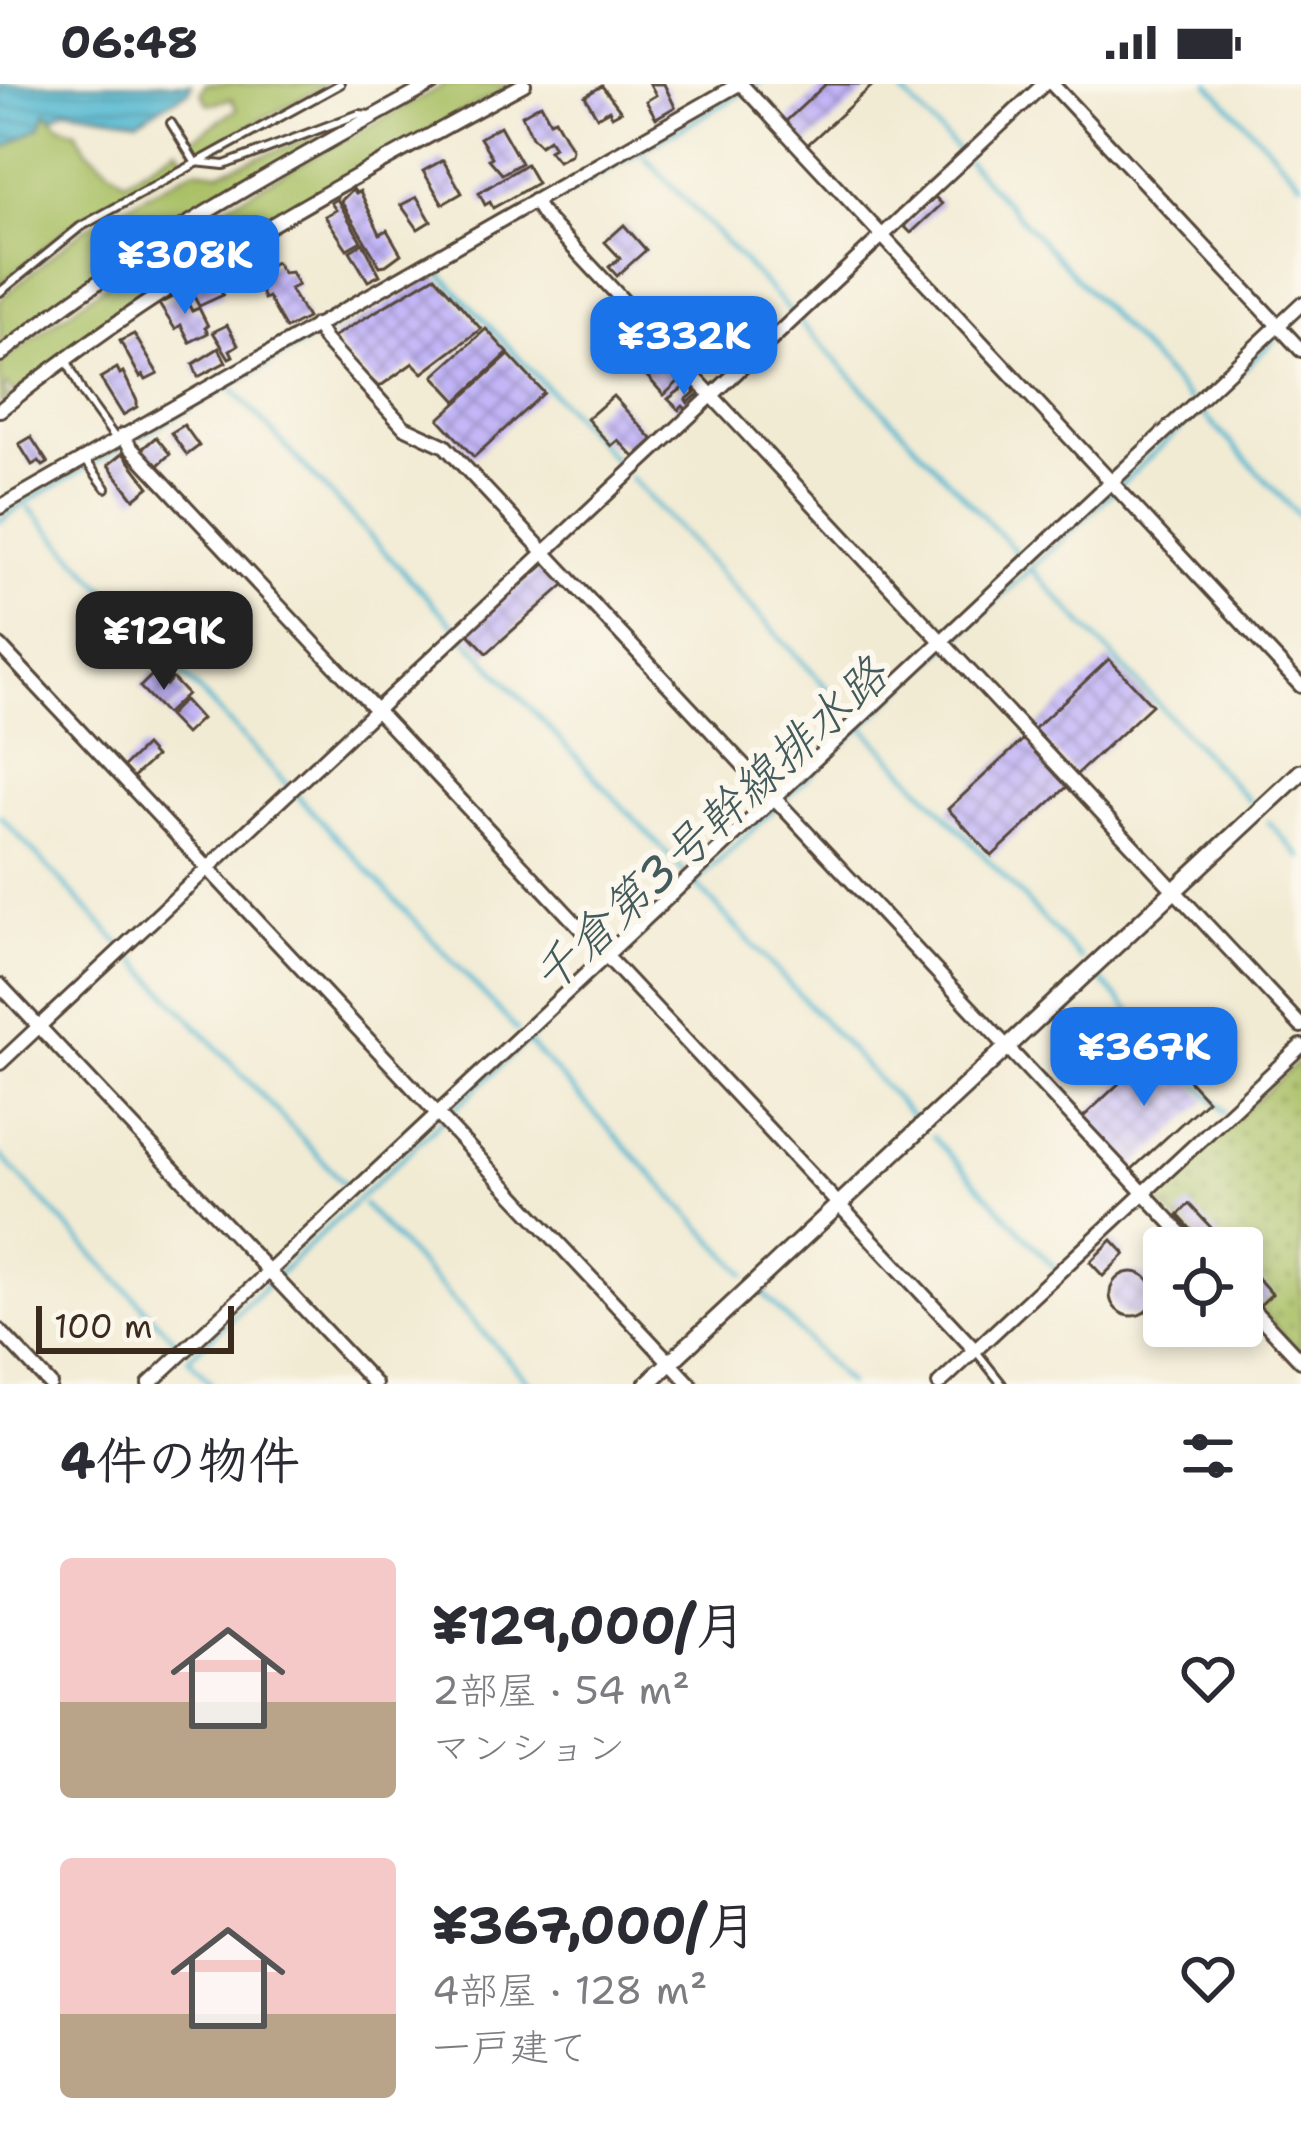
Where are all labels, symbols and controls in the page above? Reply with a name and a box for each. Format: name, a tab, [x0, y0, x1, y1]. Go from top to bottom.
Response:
text: 06:48	[60, 12, 198, 72]
pin: ¥308K	[101, 215, 269, 317]
text: ¥308K	[117, 228, 253, 280]
pin: ¥332K	[600, 296, 768, 398]
text: ¥332K	[617, 309, 751, 361]
pin: ¥129K	[80, 591, 248, 693]
text: ¥129K	[103, 604, 225, 656]
water label: 千倉第3号幹線排水路	[517, 641, 903, 1007]
pin: ¥367K	[1060, 1007, 1228, 1109]
text: ¥367K	[1077, 1020, 1211, 1072]
map controls	[1143, 1227, 1263, 1347]
button: locate	[1143, 1227, 1263, 1347]
scale bar	[36, 1300, 234, 1353]
text: 100 m	[54, 1304, 153, 1349]
icon: filters	[1175, 1423, 1241, 1489]
text: 4件の物件	[60, 1426, 300, 1494]
text: ¥129,000/月	[432, 1591, 746, 1659]
icon: home	[156, 1606, 300, 1750]
icon: heart	[1175, 1645, 1241, 1711]
text: 2部屋 · 54 m²	[432, 1664, 690, 1716]
text: マンション	[432, 1721, 625, 1773]
text: ¥367,000/月	[432, 1891, 757, 1959]
icon: home	[156, 1906, 300, 2050]
icon: heart	[1175, 1945, 1241, 2011]
text: 4部屋 · 128 m²	[432, 1964, 707, 2016]
text: 一戸建て	[432, 2021, 588, 2073]

